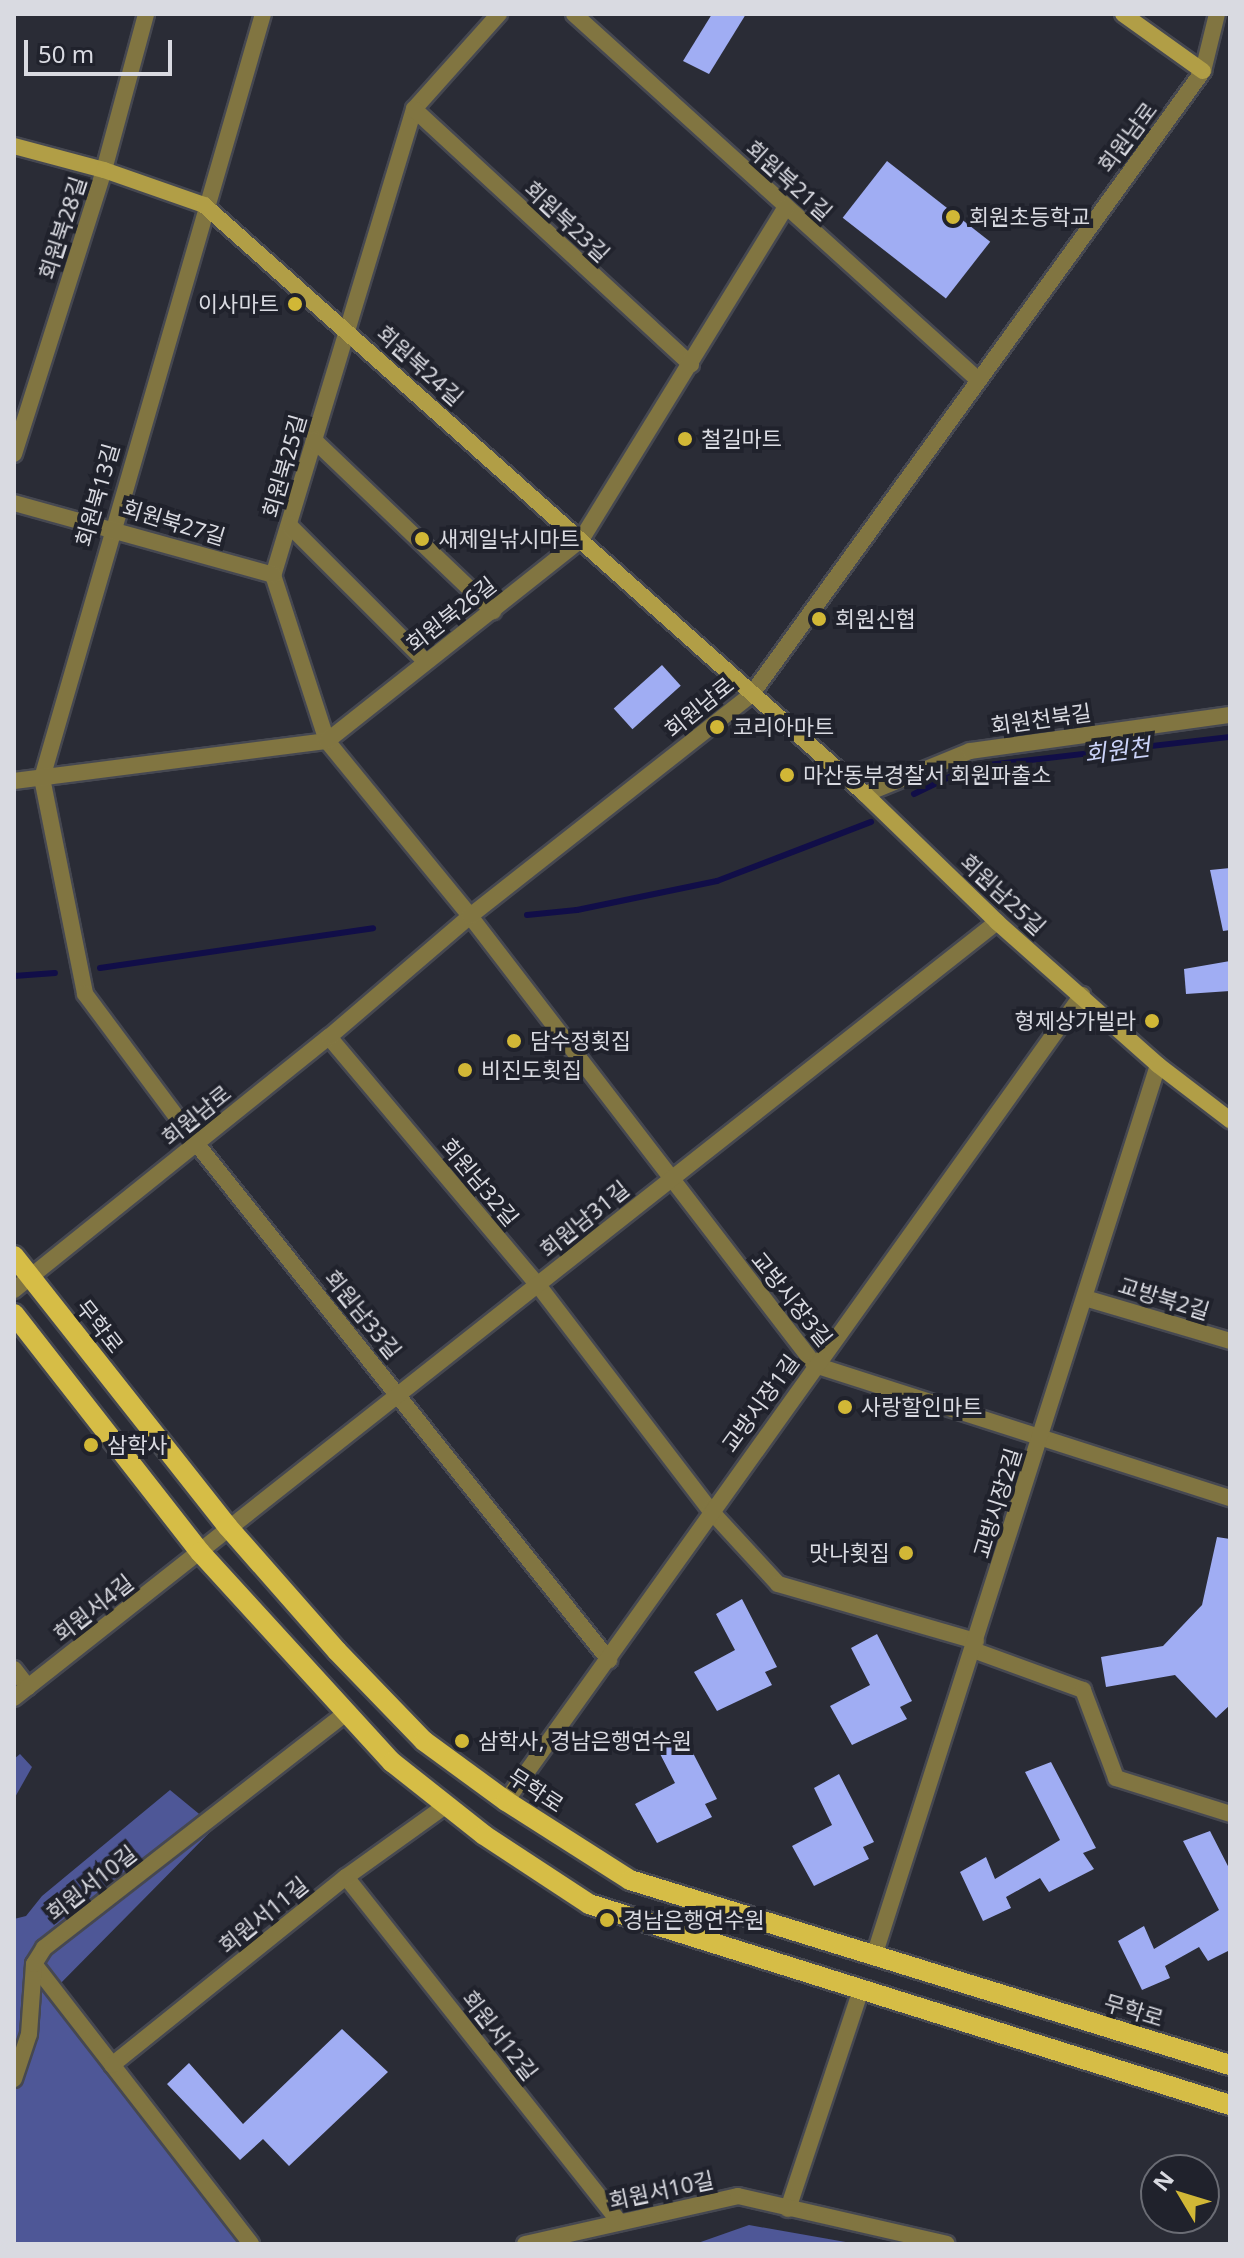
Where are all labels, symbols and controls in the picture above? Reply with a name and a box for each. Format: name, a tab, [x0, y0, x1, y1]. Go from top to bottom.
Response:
scale bar	[28, 24, 176, 74]
text: 50 m	[38, 37, 94, 70]
street label: 회원남로	[1092, 97, 1162, 177]
street label: 회원북21길	[741, 135, 837, 225]
street label: 회원북28길	[33, 173, 91, 283]
street label: 회원북23길	[519, 175, 615, 267]
place label: 회원초등학교	[969, 204, 1090, 230]
marker: 회원초등학교	[944, 208, 962, 226]
place label: 이사마트	[198, 291, 279, 317]
marker: 이사마트	[286, 295, 304, 313]
street label: 회원북24길	[372, 320, 468, 410]
street label: 회원북25길	[257, 411, 311, 521]
place label: 철길마트	[701, 426, 782, 452]
marker: 철길마트	[676, 430, 694, 448]
street label: 회원북13길	[70, 440, 124, 550]
street label: 회원북27길	[119, 494, 229, 550]
place label: 새제일낚시마트	[438, 526, 580, 552]
marker: 새제일낚시마트	[413, 530, 431, 548]
street label: 회원북26길	[401, 571, 501, 657]
place label: 회원신협	[835, 606, 916, 632]
marker: 회원신협	[810, 610, 828, 628]
street label: 회원남로	[659, 671, 739, 743]
street label: 회원천북길	[989, 699, 1093, 739]
place label: 코리아마트	[733, 714, 834, 740]
marker: 코리아마트	[708, 718, 726, 736]
water label: 회원천	[1082, 732, 1152, 768]
place label: 마산동부경찰서 회원파출소	[803, 762, 1052, 788]
marker: 마산동부경찰서 회원파출소	[778, 766, 796, 784]
street label: 회원남25길	[955, 848, 1051, 940]
place label: 형제상가빌라	[1015, 1008, 1136, 1034]
marker: 형제상가빌라	[1143, 1012, 1161, 1030]
place label: 담수정횟집	[530, 1028, 631, 1054]
marker: 담수정횟집	[505, 1032, 523, 1050]
place label: 비진도횟집	[481, 1057, 582, 1083]
marker: 비진도횟집	[456, 1061, 474, 1079]
street label: 회원남로	[156, 1079, 236, 1151]
street label: 회원남32길	[436, 1133, 524, 1231]
street label: 회원남31길	[534, 1175, 634, 1263]
street label: 교방시장3길	[746, 1246, 838, 1352]
street label: 회원남33길	[319, 1264, 407, 1364]
street label: 교방북2길	[1115, 1272, 1213, 1324]
street label: 무학로	[71, 1294, 129, 1358]
street label: 교방시장1길	[716, 1349, 804, 1457]
place label: 사랑할인마트	[861, 1394, 982, 1420]
marker: 사랑할인마트	[836, 1398, 854, 1416]
place label: 삼학사	[107, 1432, 168, 1458]
marker: 삼학사	[82, 1436, 100, 1454]
street label: 교방시장2길	[968, 1445, 1026, 1561]
place label: 맛나횟집	[809, 1540, 890, 1566]
marker: 맛나횟집	[897, 1544, 915, 1562]
street label: 회원서4길	[48, 1569, 138, 1647]
place label: 삼학사, 경남은행연수원	[478, 1728, 692, 1754]
marker: 삼학사, 경남은행연수원	[453, 1732, 471, 1750]
street label: 무학로	[503, 1762, 569, 1818]
street label: 회원서10길	[41, 1840, 141, 1926]
street label: 회원서11길	[213, 1871, 313, 1959]
place label: 경남은행연수원	[623, 1907, 765, 1933]
marker: 경남은행연수원	[598, 1911, 616, 1929]
street label: 회원서12길	[457, 1985, 543, 2085]
street label: 무학로	[1101, 1989, 1167, 2031]
north arrow	[1140, 2154, 1220, 2234]
text: N	[1145, 2164, 1180, 2197]
street label: 회원서10길	[606, 2166, 716, 2214]

